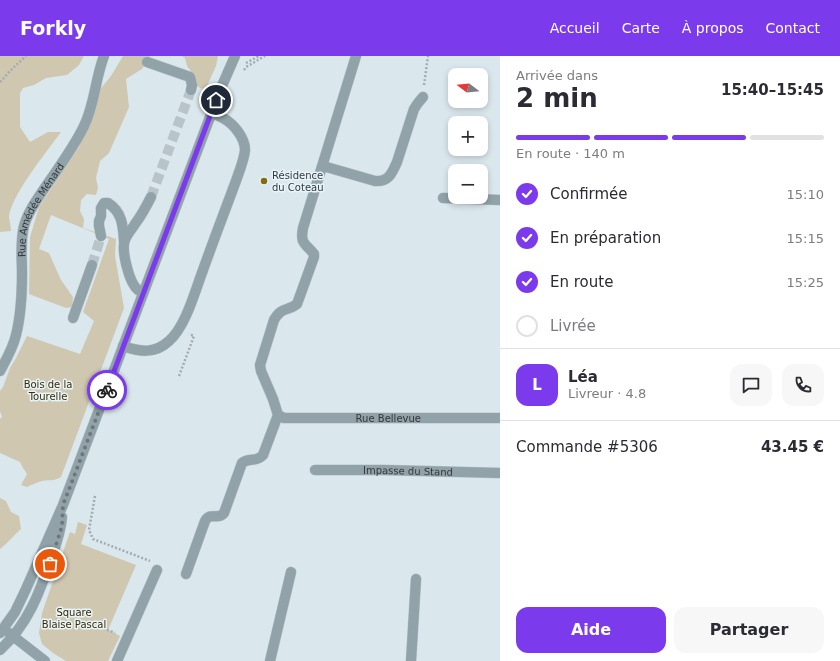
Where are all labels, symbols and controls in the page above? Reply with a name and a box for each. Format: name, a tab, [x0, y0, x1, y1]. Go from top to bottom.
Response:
text: Forkly	[20, 17, 86, 39]
text: Accueil	[550, 20, 600, 36]
text: Carte	[622, 20, 660, 36]
text: À propos	[682, 20, 744, 36]
text: Contact	[766, 20, 820, 36]
north arrow	[448, 68, 488, 108]
map controls	[448, 68, 488, 204]
text: Arrivée dans	[516, 68, 598, 83]
text: 15:40–15:45	[721, 81, 824, 99]
pin	[199, 83, 233, 117]
text: 2 min	[516, 83, 598, 113]
icon: home	[205, 89, 227, 111]
button: +	[448, 116, 488, 156]
text: En route · 140 m	[516, 146, 625, 161]
street label: Rue Amédée Ménard	[16, 161, 66, 257]
button: −	[448, 164, 488, 204]
place label: Résidence du Coteau	[272, 170, 324, 193]
marker: Résidence du Coteau	[259, 176, 269, 186]
icon: check	[516, 183, 538, 205]
text: Confirmée	[550, 185, 628, 203]
text: 15:10	[787, 187, 824, 202]
icon: check	[516, 227, 538, 249]
text: En préparation	[550, 229, 661, 247]
text: 15:15	[787, 231, 824, 246]
icon: check	[516, 271, 538, 293]
text: En route	[550, 273, 613, 291]
text: 15:25	[787, 275, 824, 290]
text: Livrée	[550, 317, 596, 335]
button: chat	[730, 364, 772, 406]
button: phone	[782, 364, 824, 406]
text: Léa	[568, 368, 598, 386]
courier	[87, 370, 127, 410]
text: L	[532, 376, 542, 394]
park label: Bois de la Tourelle	[24, 379, 72, 402]
icon: bike	[96, 379, 118, 401]
text: Livreur · 4.8	[568, 386, 646, 401]
street label: Rue Bellevue	[356, 413, 421, 424]
text: Commande #5306	[516, 438, 658, 456]
text: 43.45 €	[761, 438, 824, 456]
street label: Impasse du Stand	[363, 465, 453, 478]
pin	[33, 547, 67, 581]
icon: bag	[39, 553, 61, 575]
park label: Square Blaise Pascal	[42, 607, 106, 630]
button: Aide	[516, 607, 666, 653]
button: Partager	[674, 607, 824, 653]

